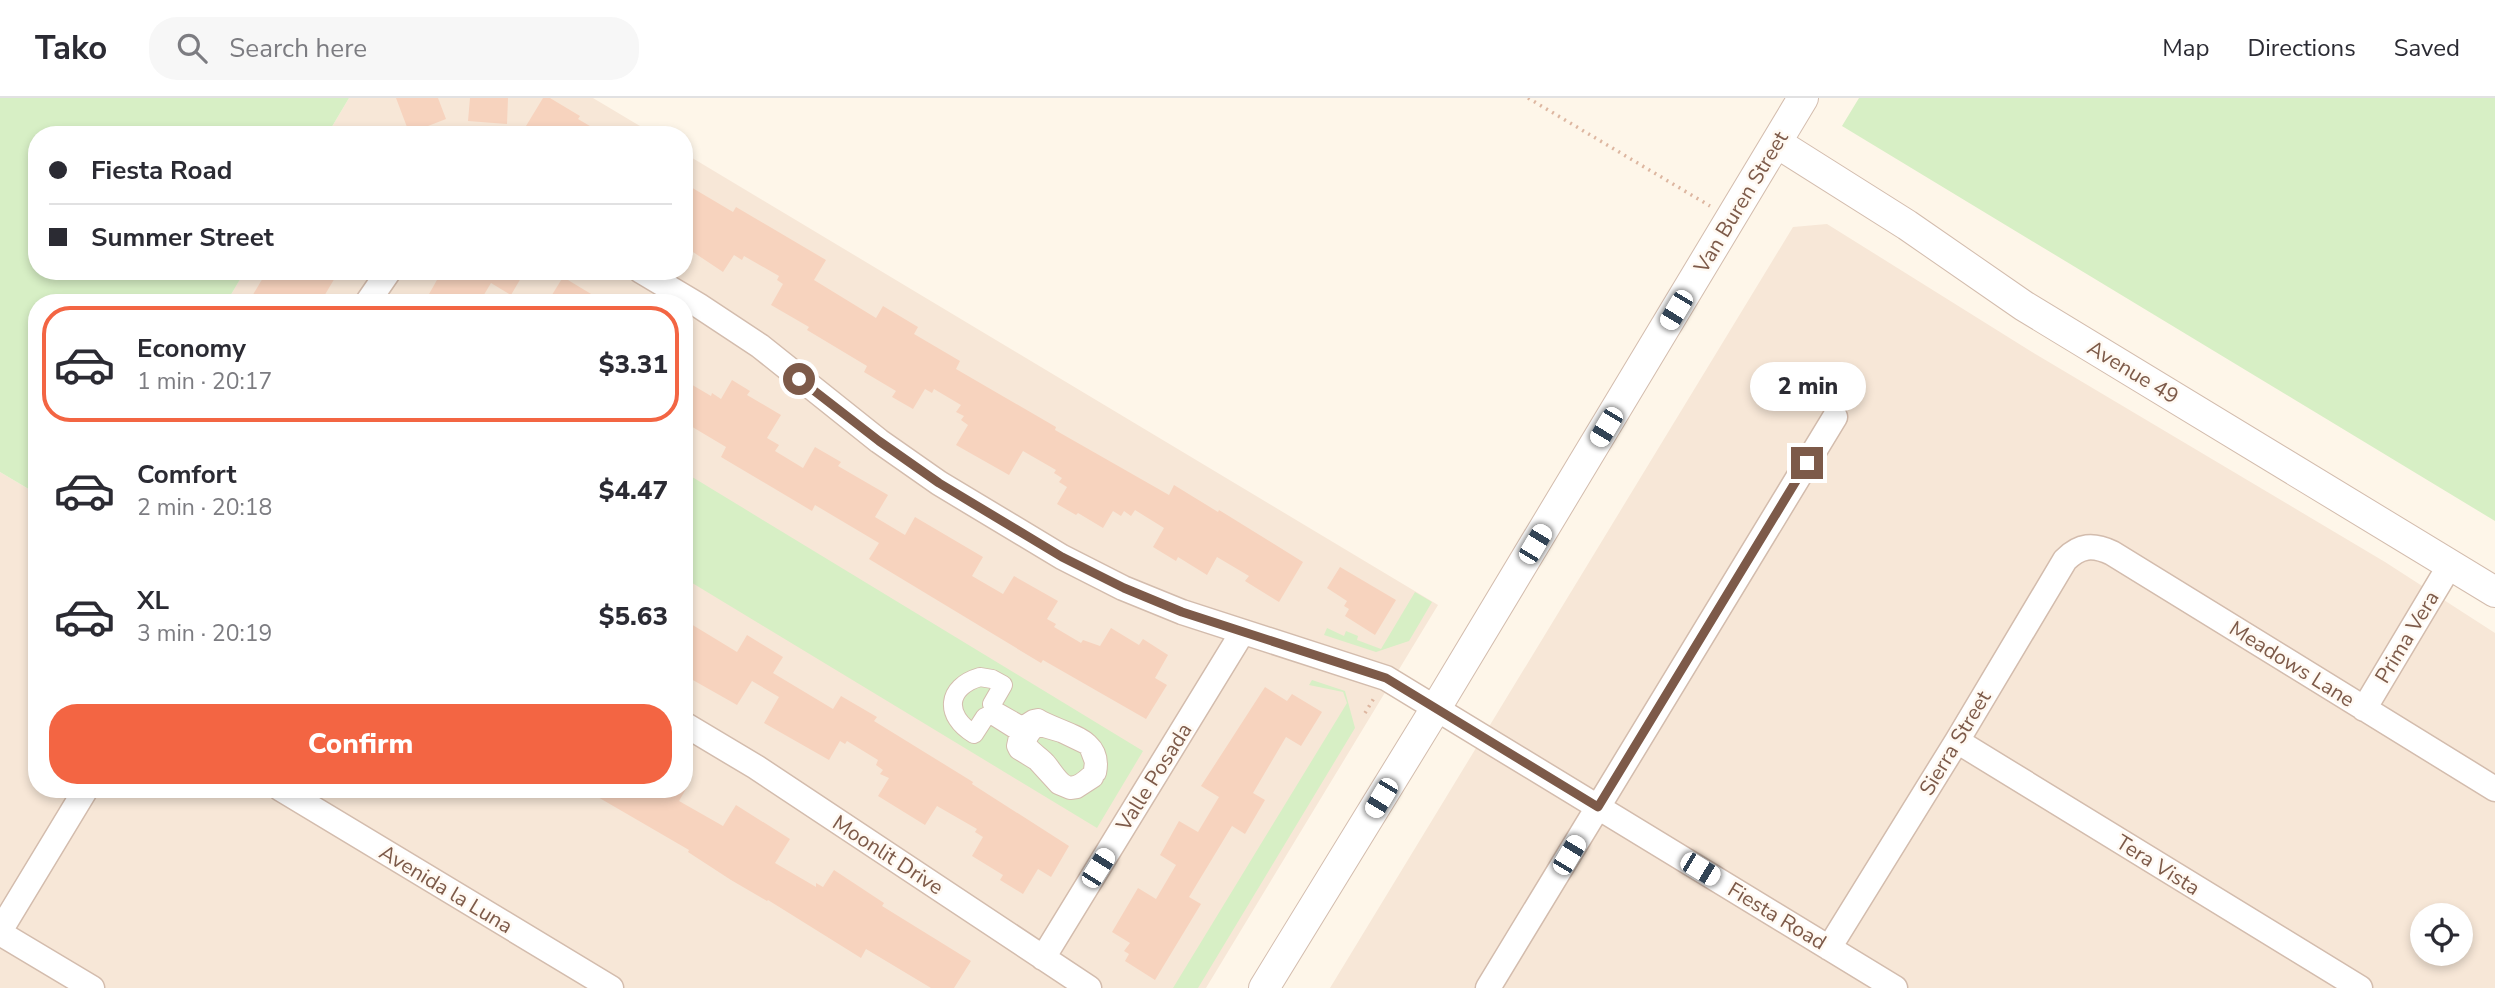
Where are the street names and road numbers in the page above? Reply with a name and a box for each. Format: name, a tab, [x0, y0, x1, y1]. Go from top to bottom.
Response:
street label: Van Buren Street	[1687, 125, 1795, 279]
street label: Avenue 49	[2082, 334, 2184, 410]
street label: Prima Vera	[2368, 586, 2446, 688]
street label: Meadows Lane	[2224, 614, 2360, 714]
street label: Sierra Street	[1913, 685, 1998, 801]
street label: Valle Posada	[1109, 718, 1198, 837]
street label: Moonlit Drive	[827, 809, 949, 901]
street label: Tera Vista	[2111, 828, 2205, 902]
street label: Avenida la Luna	[374, 838, 518, 940]
street label: Fiesta Road	[1723, 876, 1831, 956]

